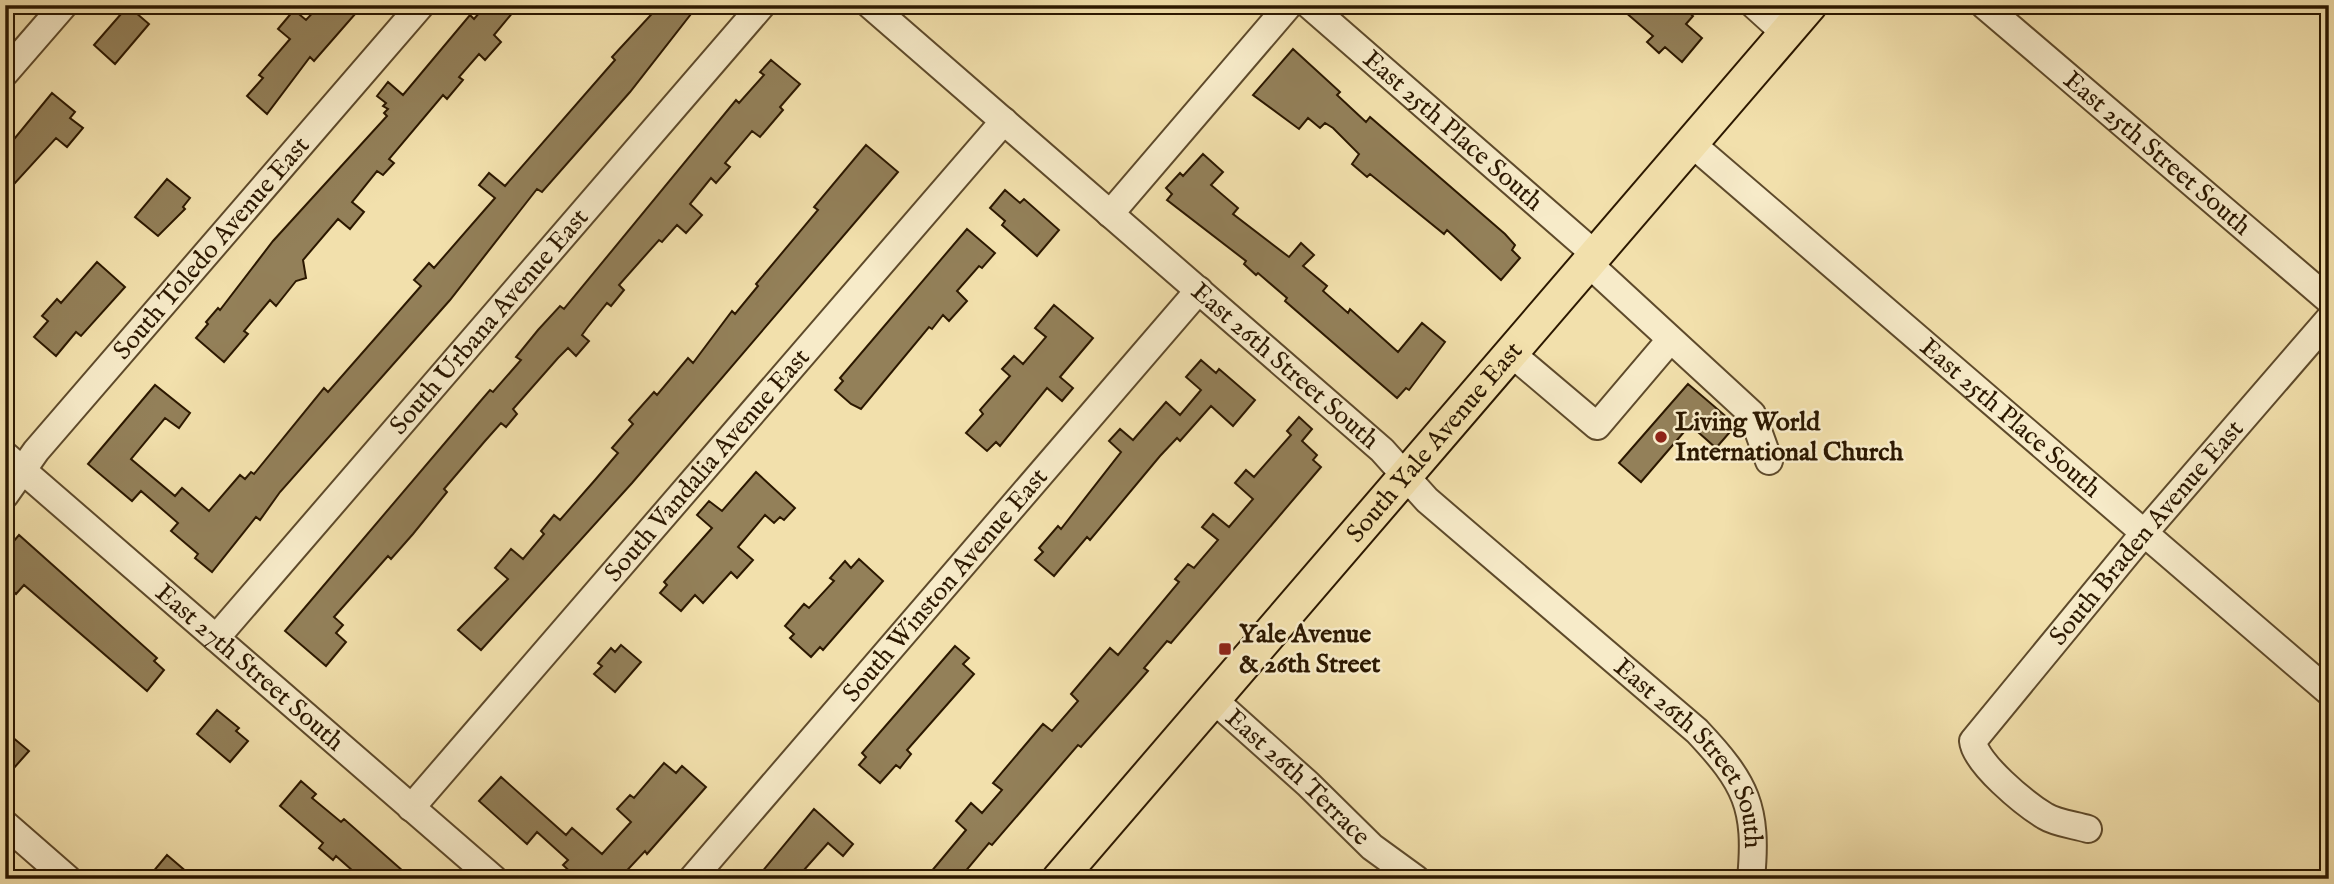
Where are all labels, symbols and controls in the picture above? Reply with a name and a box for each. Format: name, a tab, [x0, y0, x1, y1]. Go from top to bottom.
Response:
street label: East 25th Place South	[1356, 43, 1550, 218]
street label: East 25th Street South	[2057, 64, 2258, 243]
street label: South Toledo Avenue East	[106, 129, 317, 367]
street label: South Urbana Avenue East	[382, 201, 596, 442]
street label: East 26th Street South	[1184, 275, 1386, 457]
street label: East 25th Place South	[1913, 331, 2108, 505]
street label: South Yale Avenue East	[1339, 335, 1530, 549]
street label: South Vandalia Avenue East	[597, 341, 817, 589]
place label: Living World International Church	[1675, 406, 1904, 469]
street label: South Braden Avenue East	[2042, 413, 2251, 652]
marker: Living World International Church	[1653, 429, 1669, 445]
street label: South Winston Avenue East	[835, 461, 1055, 709]
street label: East 27th Street South	[149, 576, 351, 758]
place label: Yale Avenue & 26th Street	[1239, 618, 1380, 681]
marker: Yale Avenue & 26th Street	[1217, 641, 1233, 657]
street label: East 26th Street South	[1607, 651, 1769, 849]
street label: East 26th Terrace	[1218, 701, 1378, 853]

